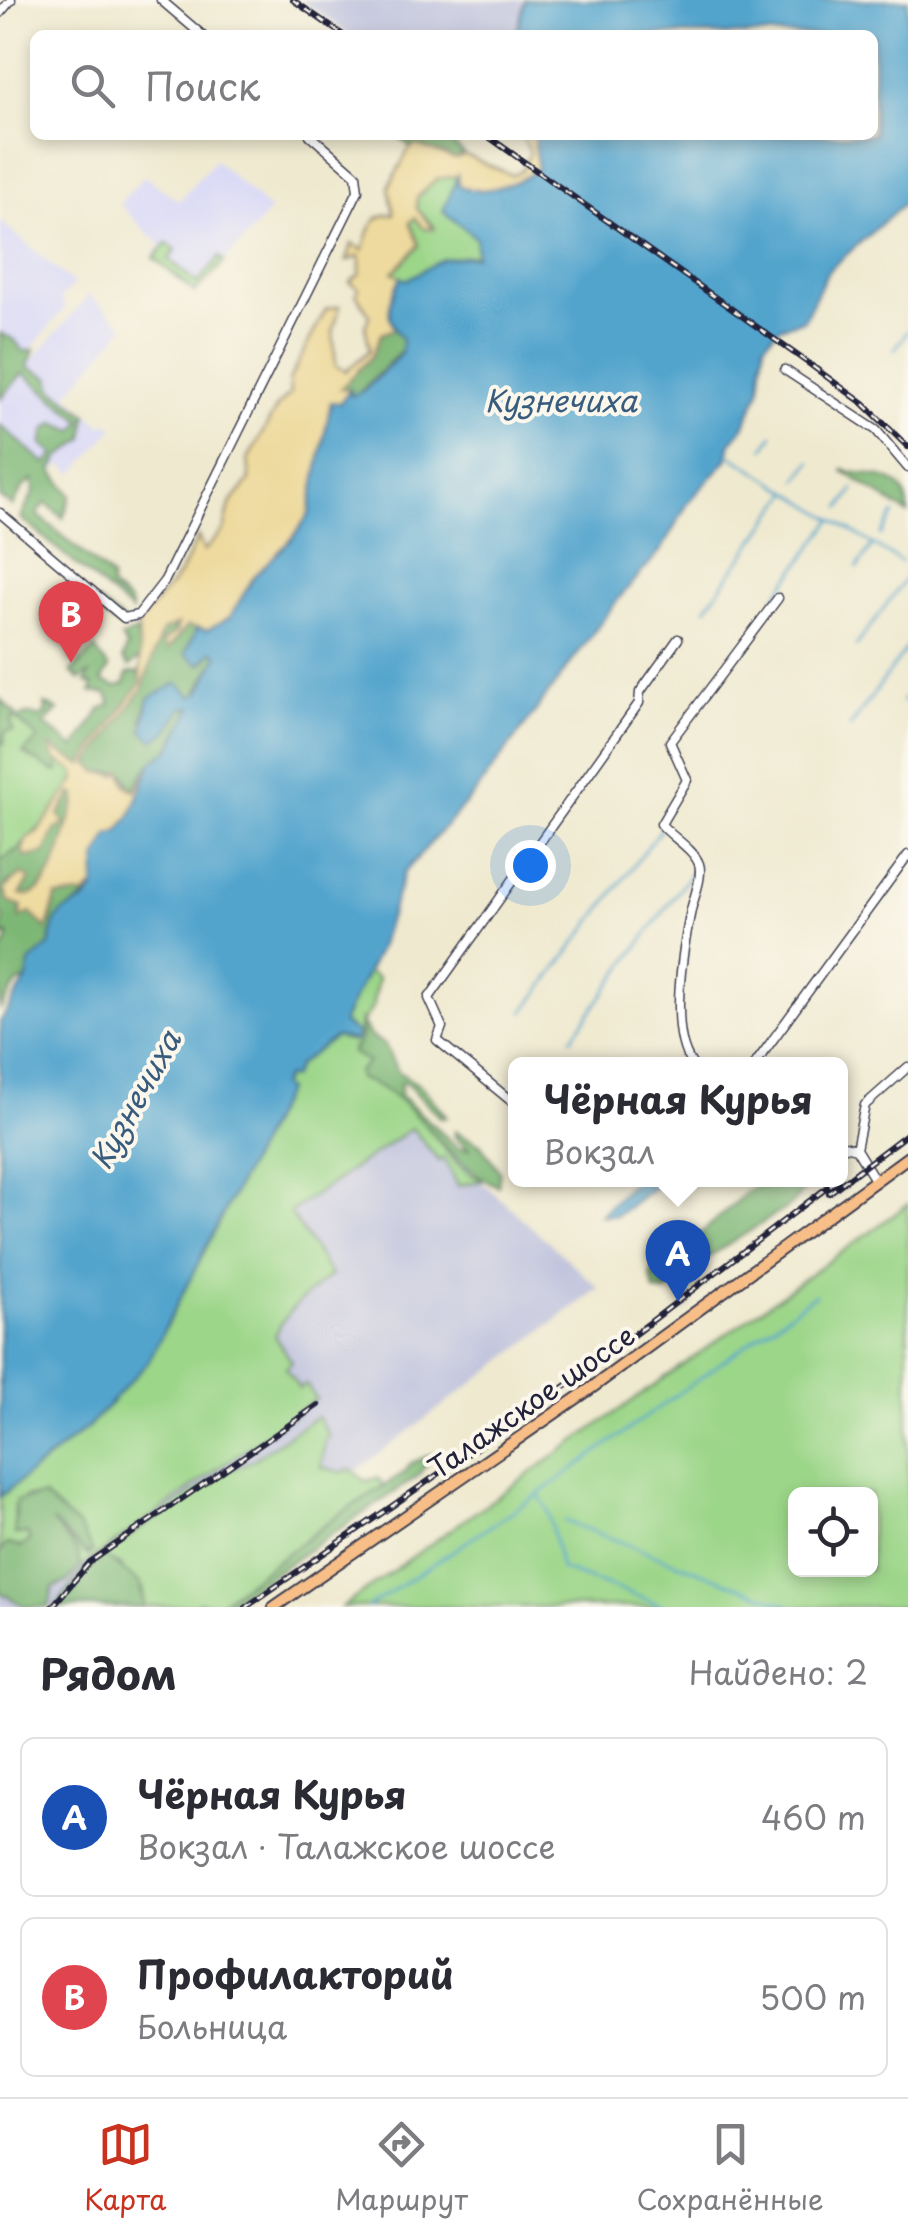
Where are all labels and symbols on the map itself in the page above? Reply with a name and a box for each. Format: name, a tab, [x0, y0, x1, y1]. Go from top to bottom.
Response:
water label: Кузнечиха	[485, 377, 638, 422]
pin: B	[38, 580, 104, 663]
your location	[505, 840, 556, 891]
water label: Кузнечиха	[77, 1020, 191, 1177]
pin: A	[646, 1220, 710, 1302]
street label: Талажское шоссе	[419, 1313, 643, 1489]

